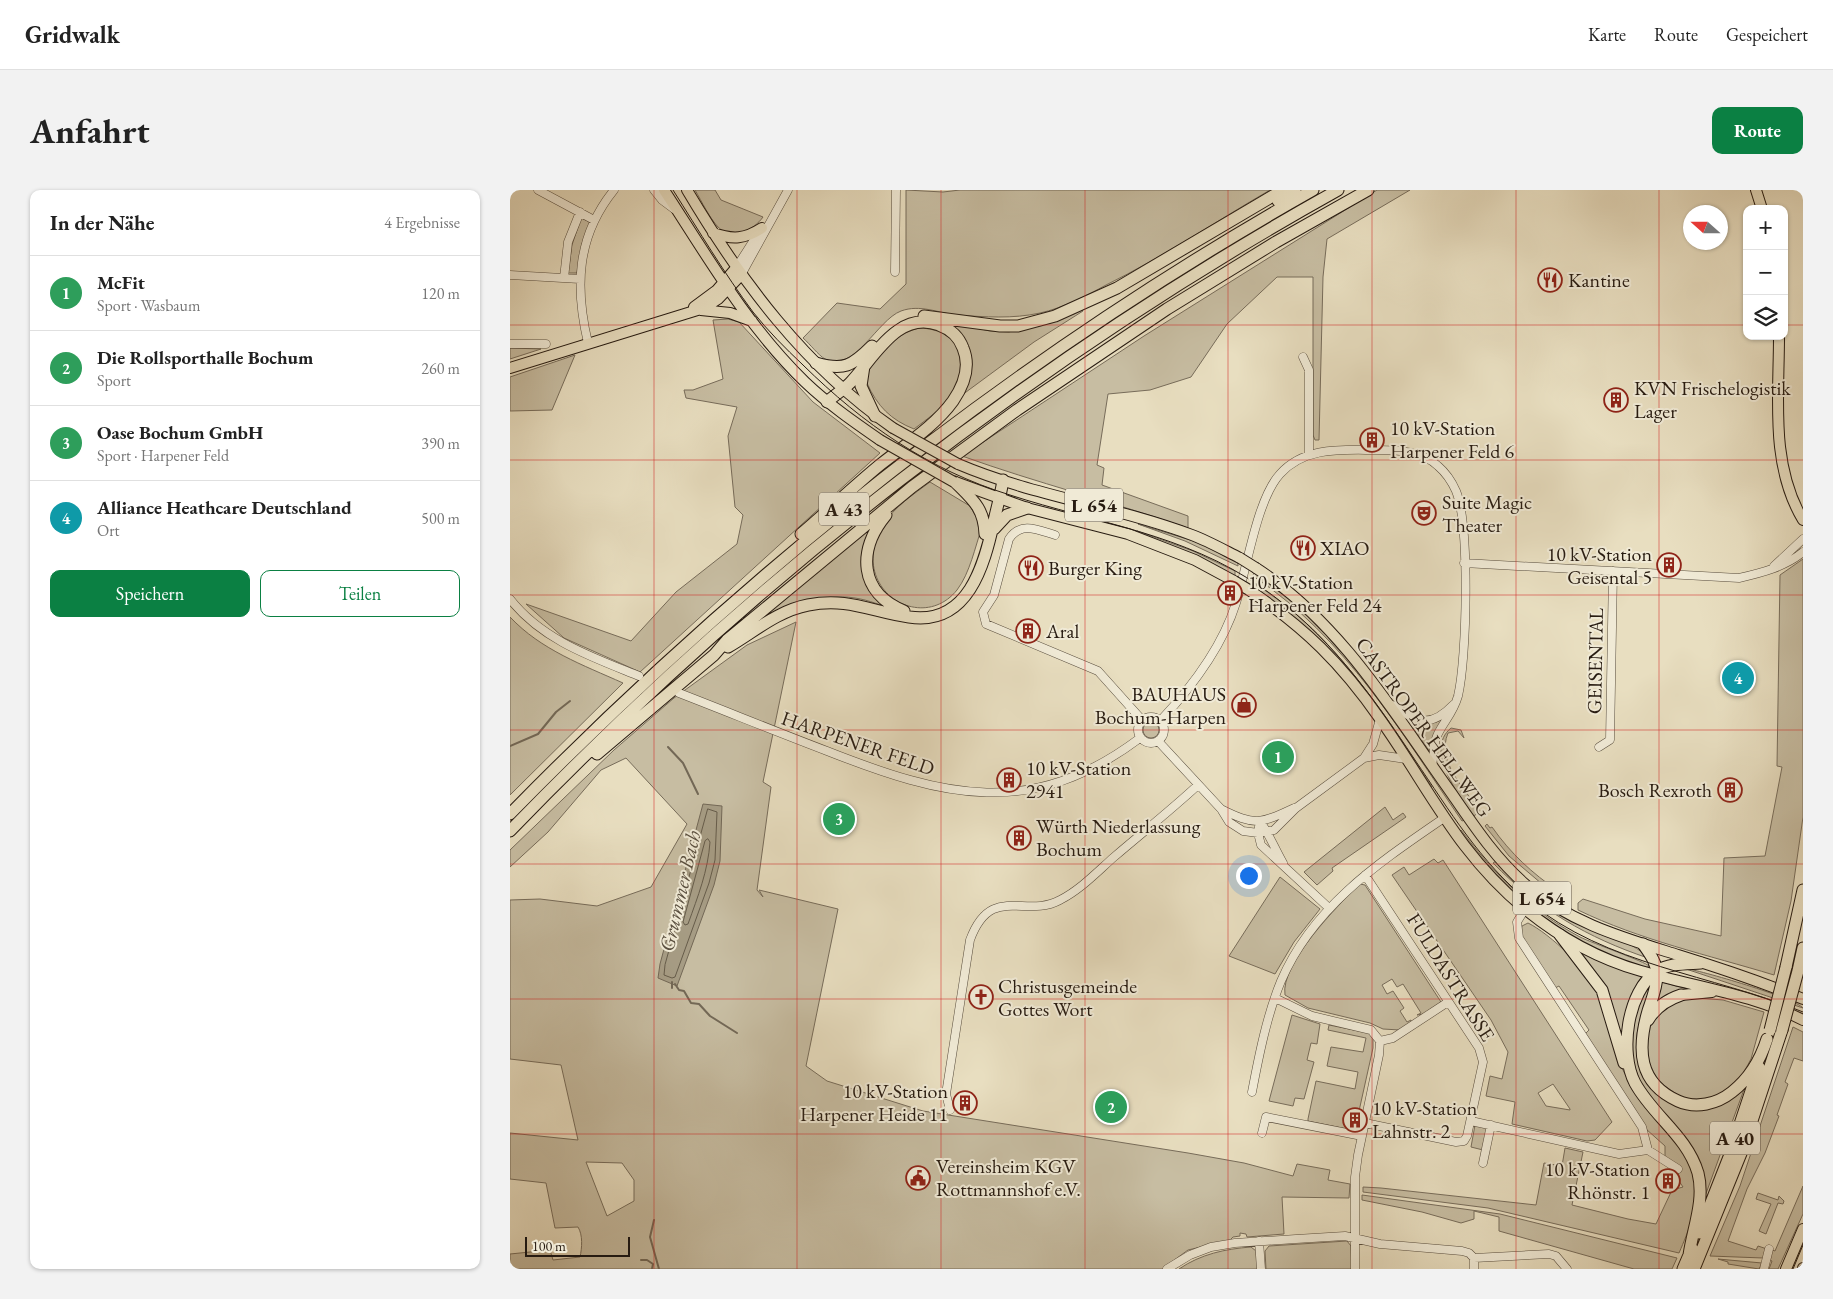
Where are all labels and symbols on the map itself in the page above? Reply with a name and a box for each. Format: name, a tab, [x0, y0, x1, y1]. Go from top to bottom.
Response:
north arrow	[1683, 205, 1728, 250]
restaurant icon: Kantine	[1537, 267, 1563, 293]
place label: Kantine	[1568, 267, 1630, 293]
place label: KVN Frischelogistik Lager	[1634, 375, 1791, 424]
building icon: KVN Frischelogistik Lager	[1603, 387, 1629, 413]
place label: 10 kV-Station Harpener Feld 6	[1390, 415, 1514, 464]
building icon: 10 kV-Station Harpener Feld 6	[1359, 427, 1385, 453]
road number: L 654	[1065, 488, 1123, 522]
place label: Suite Magic Theater	[1442, 489, 1532, 538]
road number: A 43	[819, 492, 869, 526]
theatre icon: Suite Magic Theater	[1411, 500, 1437, 526]
restaurant icon: XIAO	[1290, 535, 1316, 561]
place label: XIAO	[1319, 535, 1369, 561]
place label: 10 kV-Station Geisental 5	[1547, 541, 1652, 590]
building icon: 10 kV-Station Geisental 5	[1656, 552, 1682, 578]
restaurant icon: Burger King	[1018, 555, 1044, 581]
place label: Burger King	[1048, 555, 1142, 581]
place label: 10 kV-Station Harpener Feld 24	[1248, 569, 1382, 618]
building icon: 10 kV-Station Harpener Feld 24	[1217, 580, 1243, 606]
street label: GEISENTAL	[1581, 607, 1609, 714]
building icon: Aral	[1015, 618, 1041, 644]
place label: Aral	[1045, 618, 1080, 644]
street label: CASTROPER HELLWEG	[1350, 632, 1498, 822]
pin: 4	[1722, 659, 1754, 697]
place label: BAUHAUS Bochum-Harpen	[1095, 681, 1226, 730]
shop icon: BAUHAUS Bochum-Harpen	[1231, 692, 1257, 718]
street label: HARPENER FELD	[778, 705, 938, 781]
pin: 1	[1262, 738, 1294, 776]
place label: 10 kV-Station 2941	[1026, 755, 1132, 804]
building icon: 10 kV-Station 2941	[996, 767, 1022, 793]
place label: Bosch Rexroth	[1598, 777, 1712, 803]
building icon: Bosch Rexroth	[1717, 777, 1743, 803]
pin: 3	[823, 800, 855, 838]
place label: Würth Niederlassung Bochum	[1036, 813, 1201, 862]
building icon: Würth Niederlassung Bochum	[1006, 825, 1032, 851]
water label: Grummer Bach	[652, 828, 707, 954]
your location	[1236, 863, 1262, 889]
road number: L 654	[1513, 881, 1571, 914]
street label: FULDASTRASSE	[1401, 908, 1501, 1046]
place label: Christusgemeinde Gottes Wort	[998, 973, 1137, 1022]
church icon: Christusgemeinde Gottes Wort	[968, 984, 994, 1010]
place label: 10 kV-Station Harpener Heide 11	[800, 1078, 948, 1127]
pin: 2	[1095, 1088, 1127, 1126]
building icon: 10 kV-Station Harpener Heide 11	[952, 1090, 978, 1116]
place label: 10 kV-Station Lahnstr. 2	[1372, 1095, 1478, 1144]
building icon: 10 kV-Station Lahnstr. 2	[1342, 1107, 1368, 1133]
road number: A 40	[1710, 1121, 1760, 1154]
place label: Vereinsheim KGV Rottmannshof e.V.	[936, 1153, 1081, 1202]
place label: 10 kV-Station Rhönstr. 1	[1545, 1156, 1650, 1205]
public building icon: Vereinsheim KGV Rottmannshof e.V.	[905, 1165, 931, 1191]
building icon: 10 kV-Station Rhönstr. 1	[1655, 1168, 1681, 1194]
scale bar	[525, 1234, 630, 1257]

